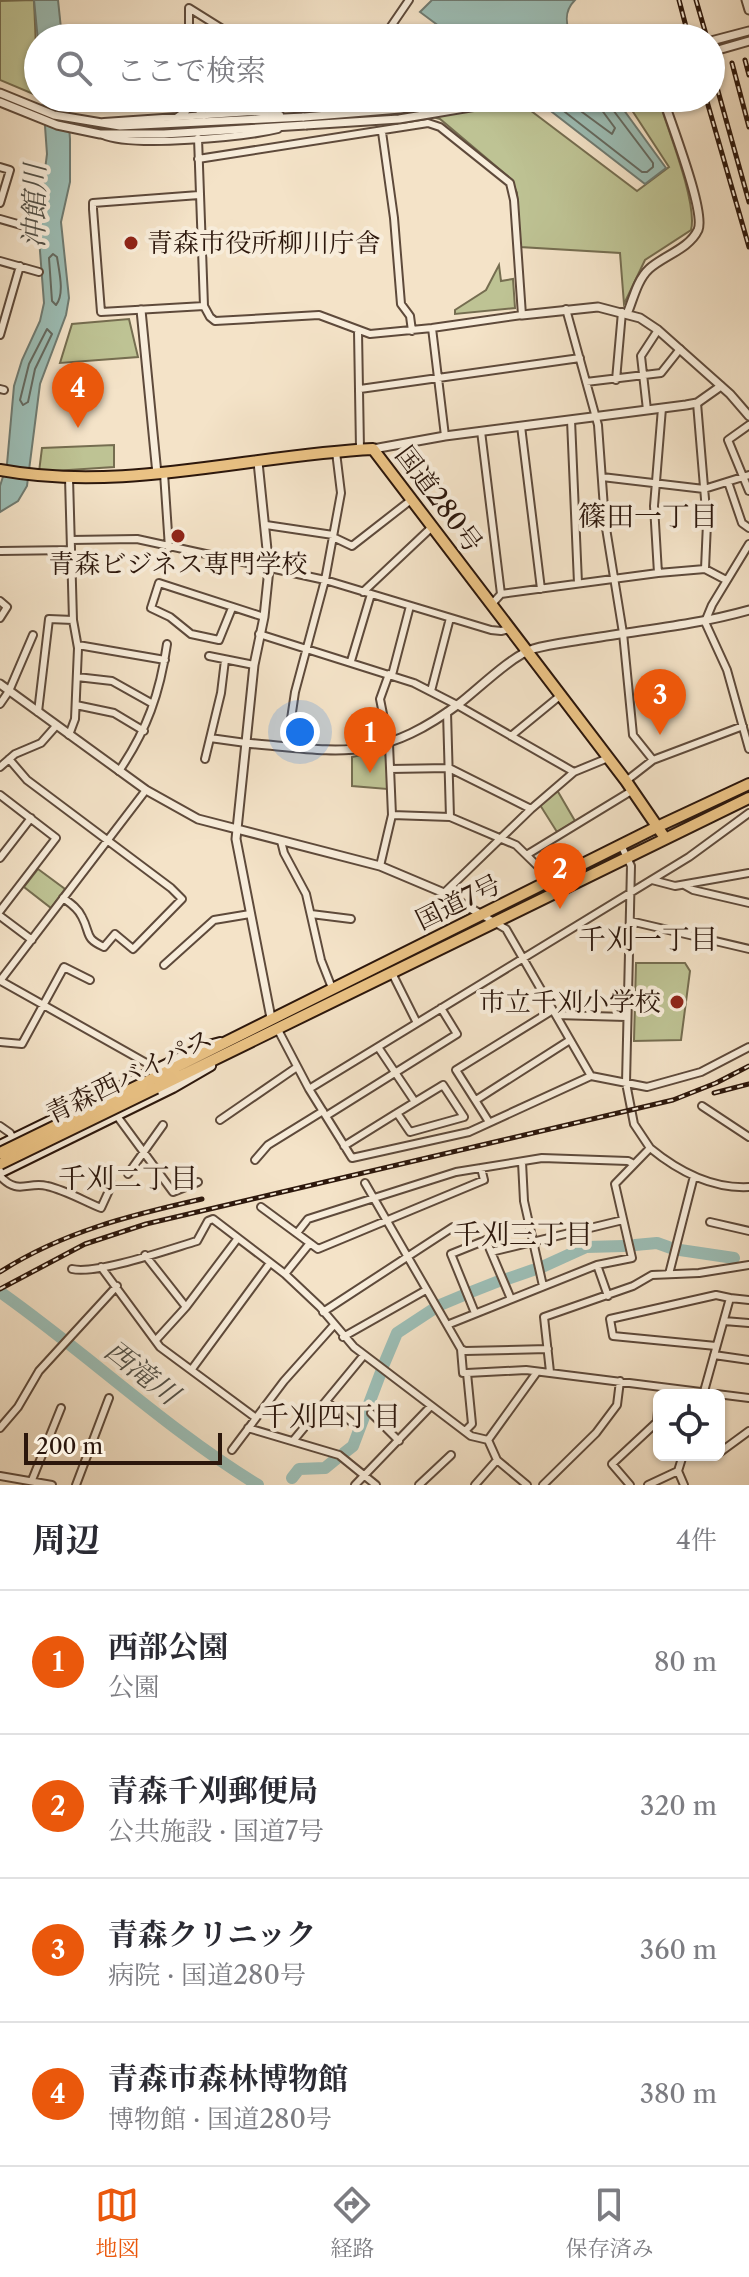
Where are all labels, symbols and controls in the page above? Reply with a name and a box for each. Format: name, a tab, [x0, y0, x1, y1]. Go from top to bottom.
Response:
search box	[24, 24, 725, 112]
icon: search	[52, 46, 96, 90]
text: ここで検索	[116, 52, 266, 89]
water label: 沖館川	[16, 161, 52, 248]
place label: 青森市役所柳川庁舎	[147, 227, 381, 259]
marker: 青森市役所柳川庁舎	[122, 234, 140, 252]
pin: 4	[52, 362, 104, 428]
street label: 国道280号	[389, 440, 489, 558]
district label: 篠田一丁目	[578, 499, 718, 533]
marker: 青森ビジネス専門学校	[169, 527, 187, 545]
place label: 青森ビジネス専門学校	[48, 548, 308, 580]
pin: 3	[634, 669, 686, 735]
pin: 1	[344, 707, 396, 773]
your location	[280, 712, 320, 752]
pin: 2	[534, 843, 586, 909]
street label: 国道7号	[410, 868, 506, 936]
district label: 千刈一丁目	[578, 922, 718, 956]
place label: 市立千刈小学校	[479, 986, 661, 1018]
marker: 市立千刈小学校	[668, 993, 686, 1011]
street label: 青森西バイパス	[40, 1022, 218, 1130]
district label: 千刈二丁目	[58, 1161, 198, 1195]
district label: 千刈三丁目	[453, 1217, 593, 1251]
water label: 西滝川	[98, 1333, 188, 1413]
map controls	[653, 1389, 725, 1461]
button: locate	[653, 1389, 725, 1461]
district label: 千刈四丁目	[261, 1399, 401, 1433]
scale bar	[24, 1429, 222, 1465]
text: 200 m	[36, 1433, 103, 1460]
text: 周辺	[32, 1519, 100, 1561]
text: 4件	[676, 1524, 717, 1556]
text: 西部公園	[108, 1628, 228, 1665]
text: 1	[52, 1646, 64, 1678]
text: 80 m	[654, 1646, 717, 1678]
text: 公園	[108, 1671, 160, 1703]
text: 青森千刈郵便局	[108, 1772, 318, 1809]
text: 2	[50, 1790, 66, 1822]
text: 320 m	[640, 1790, 717, 1822]
text: 公共施設 · 国道7号	[108, 1815, 324, 1847]
text: 青森クリニック	[108, 1916, 316, 1953]
text: 3	[51, 1934, 65, 1966]
text: 360 m	[640, 1934, 717, 1966]
text: 病院 · 国道280号	[108, 1959, 306, 1991]
text: 青森市森林博物館	[108, 2060, 348, 2097]
text: 4	[50, 2078, 66, 2110]
text: 380 m	[640, 2078, 717, 2110]
text: 博物館 · 国道280号	[108, 2103, 332, 2135]
tab: 地図	[95, 2183, 140, 2262]
tab: 経路	[330, 2183, 375, 2262]
tab: 保存済み	[565, 2183, 654, 2262]

